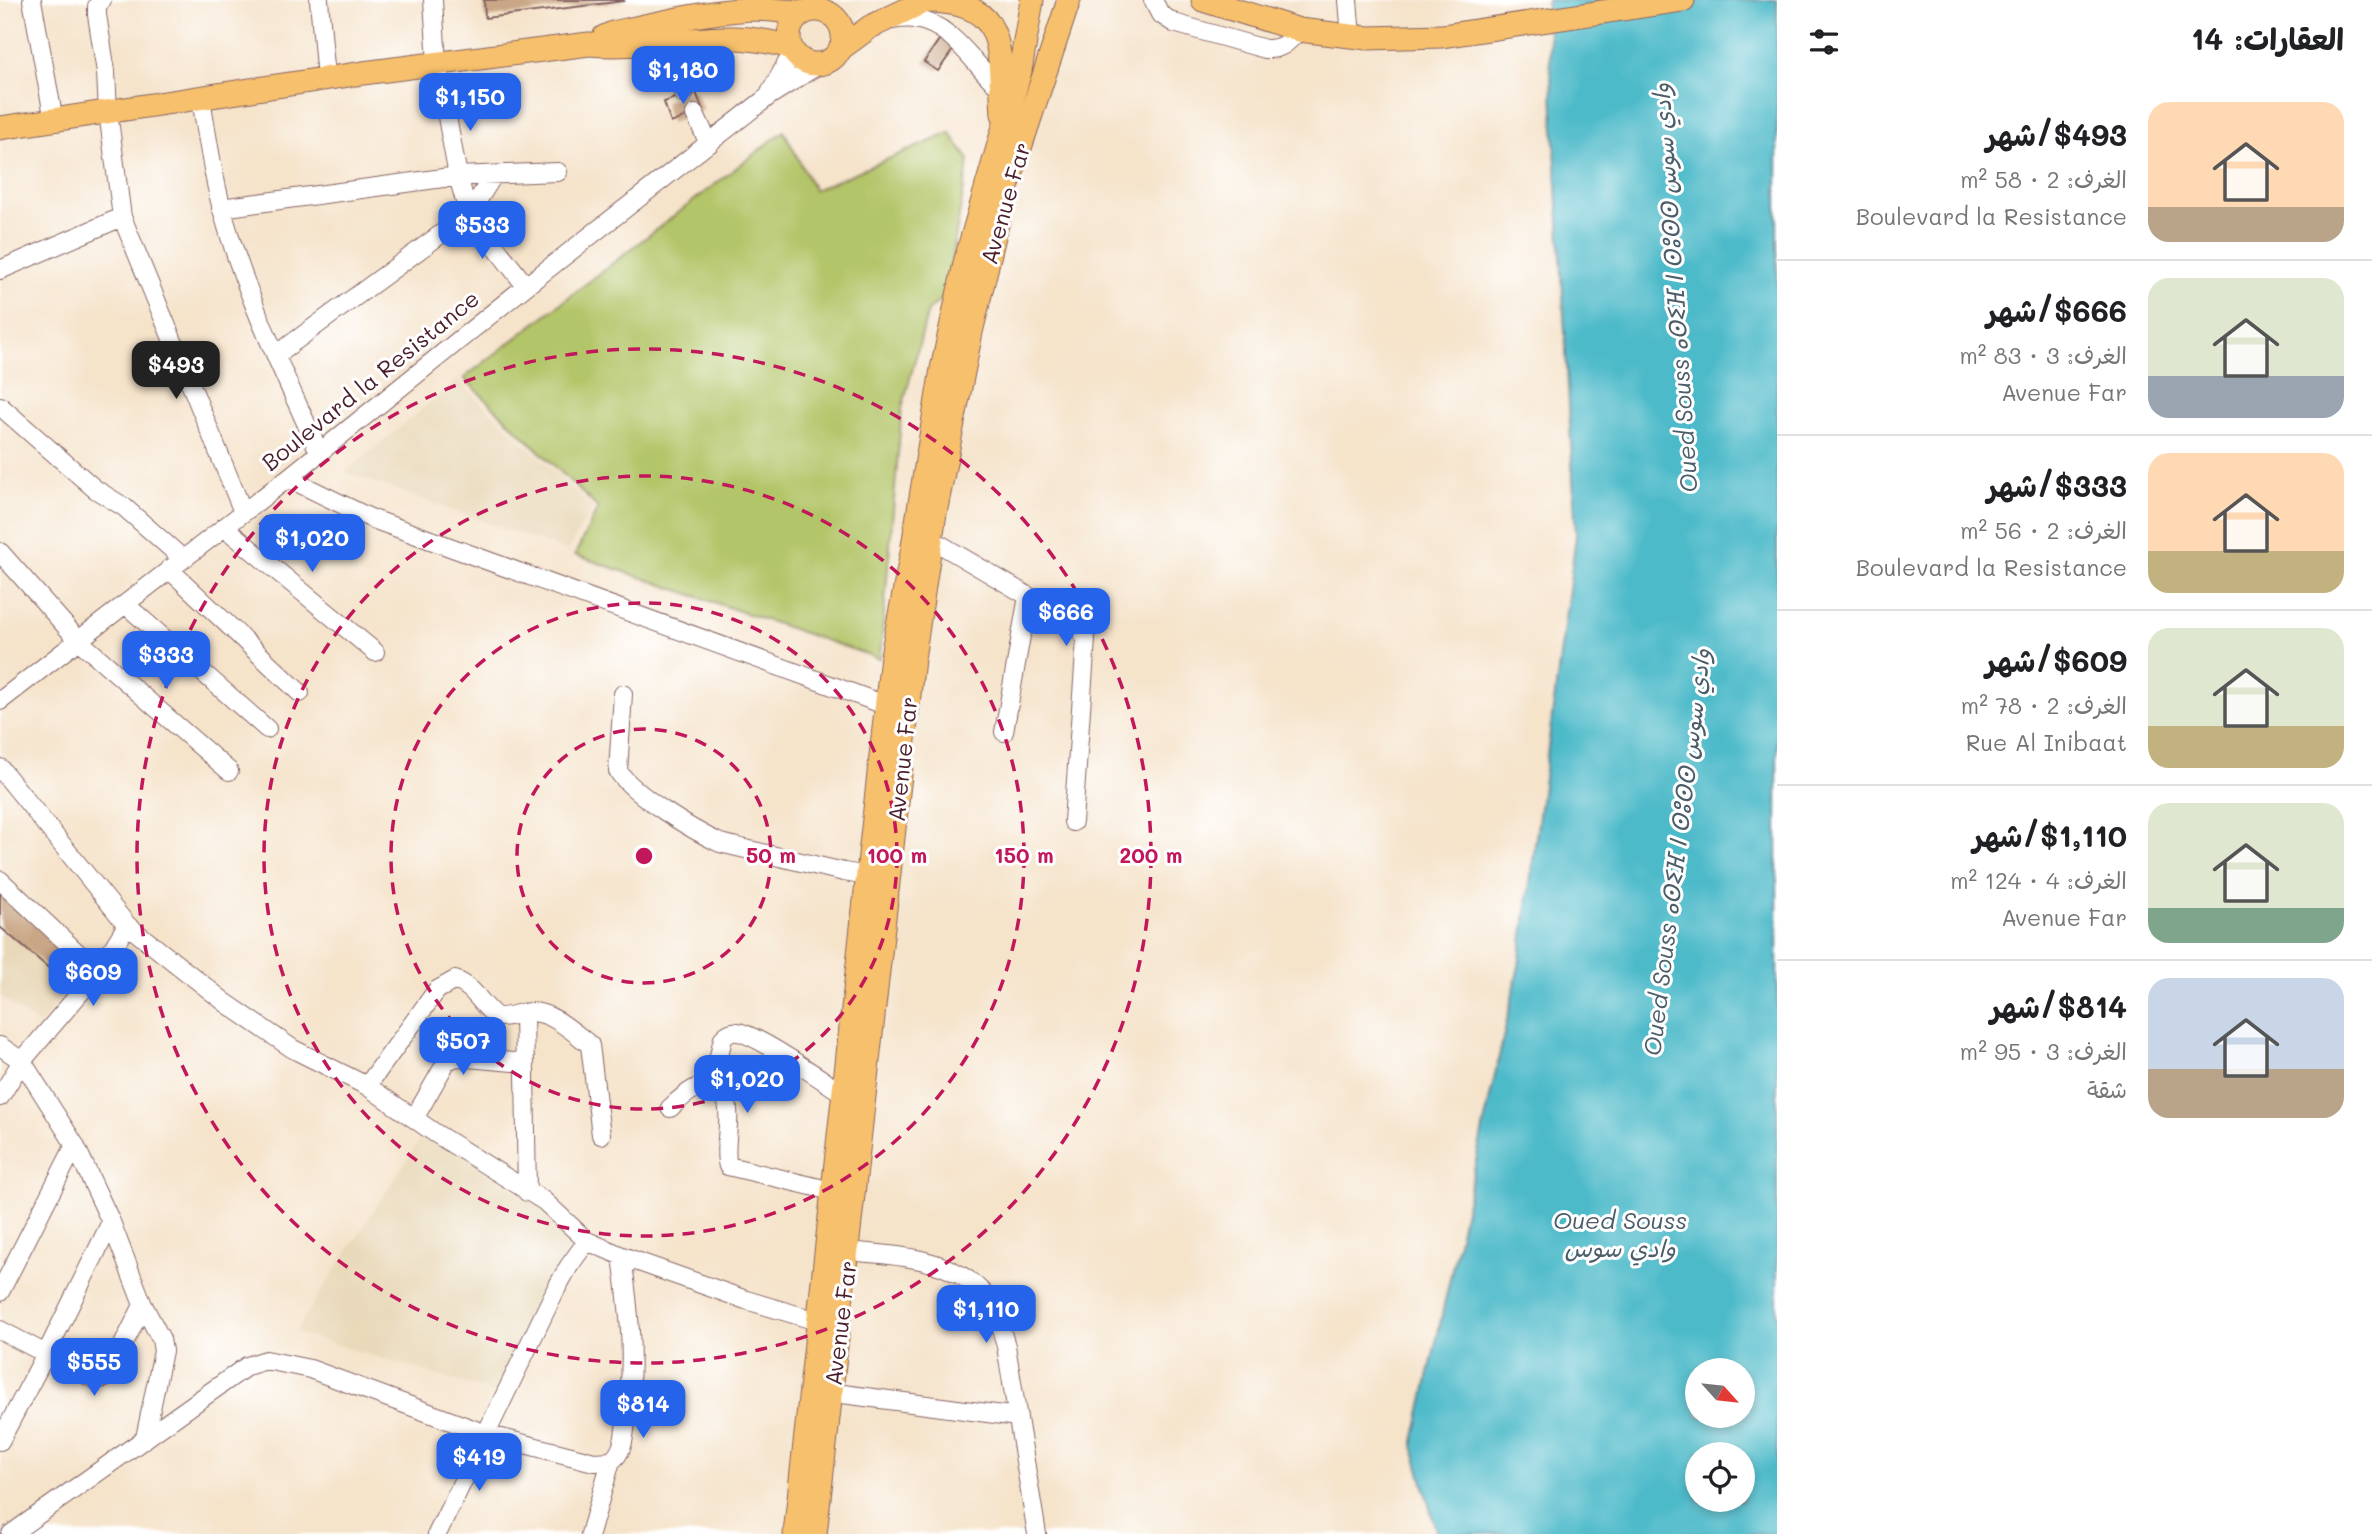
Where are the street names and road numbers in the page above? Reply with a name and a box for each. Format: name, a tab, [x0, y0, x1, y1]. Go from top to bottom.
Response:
street label: Avenue Far	[973, 138, 1037, 268]
street label: Boulevard la Resistance	[255, 283, 485, 477]
street label: Avenue Far	[881, 695, 923, 823]
street label: Avenue Far	[817, 1259, 863, 1387]

